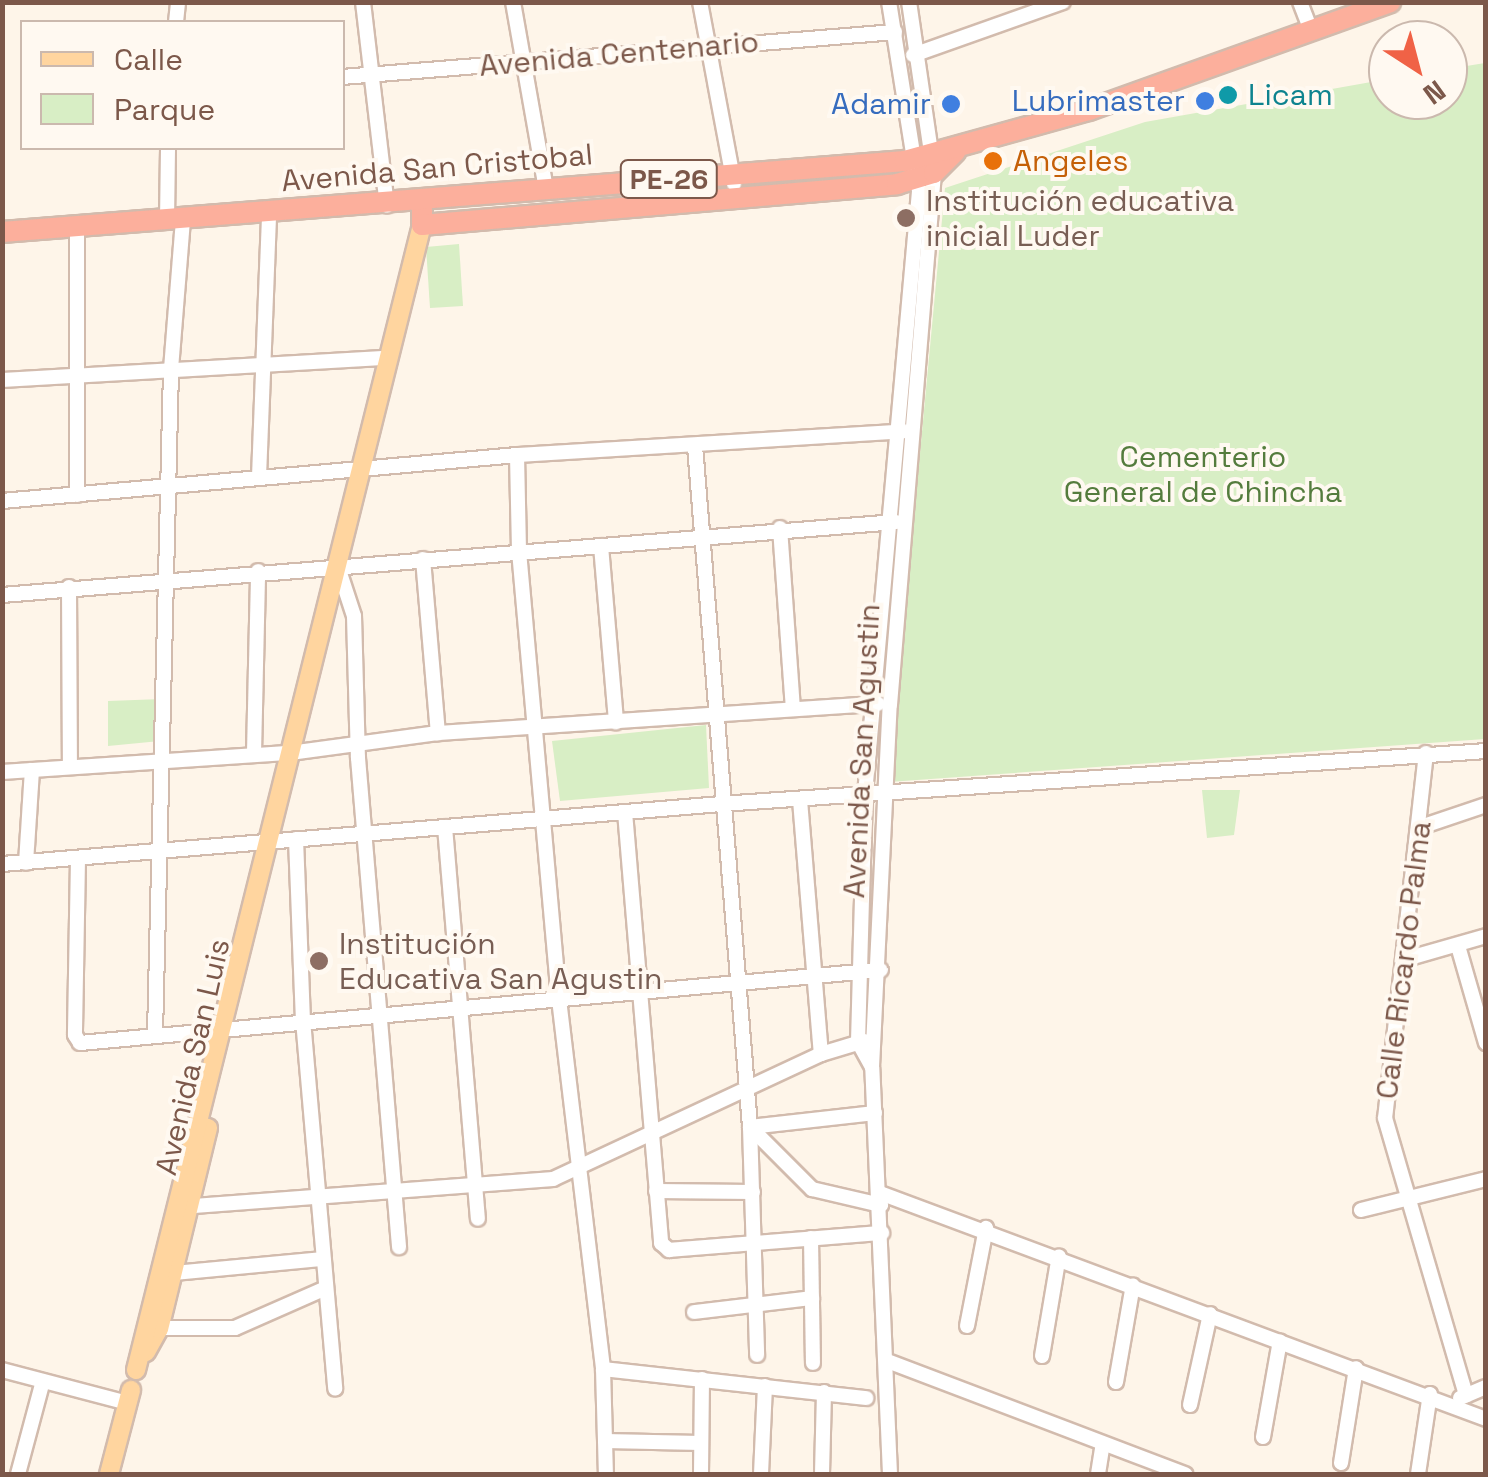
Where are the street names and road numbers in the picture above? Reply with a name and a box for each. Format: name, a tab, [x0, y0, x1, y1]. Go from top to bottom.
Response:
street label: Avenida Centenario	[478, 24, 760, 84]
street label: Avenida San Cristobal	[280, 136, 594, 200]
road number: PE-26	[619, 156, 719, 202]
street label: Avenida San Agustin	[836, 603, 888, 899]
street label: Calle Ricardo Palma	[1369, 819, 1439, 1101]
street label: Avenida San Luis	[148, 935, 238, 1179]

